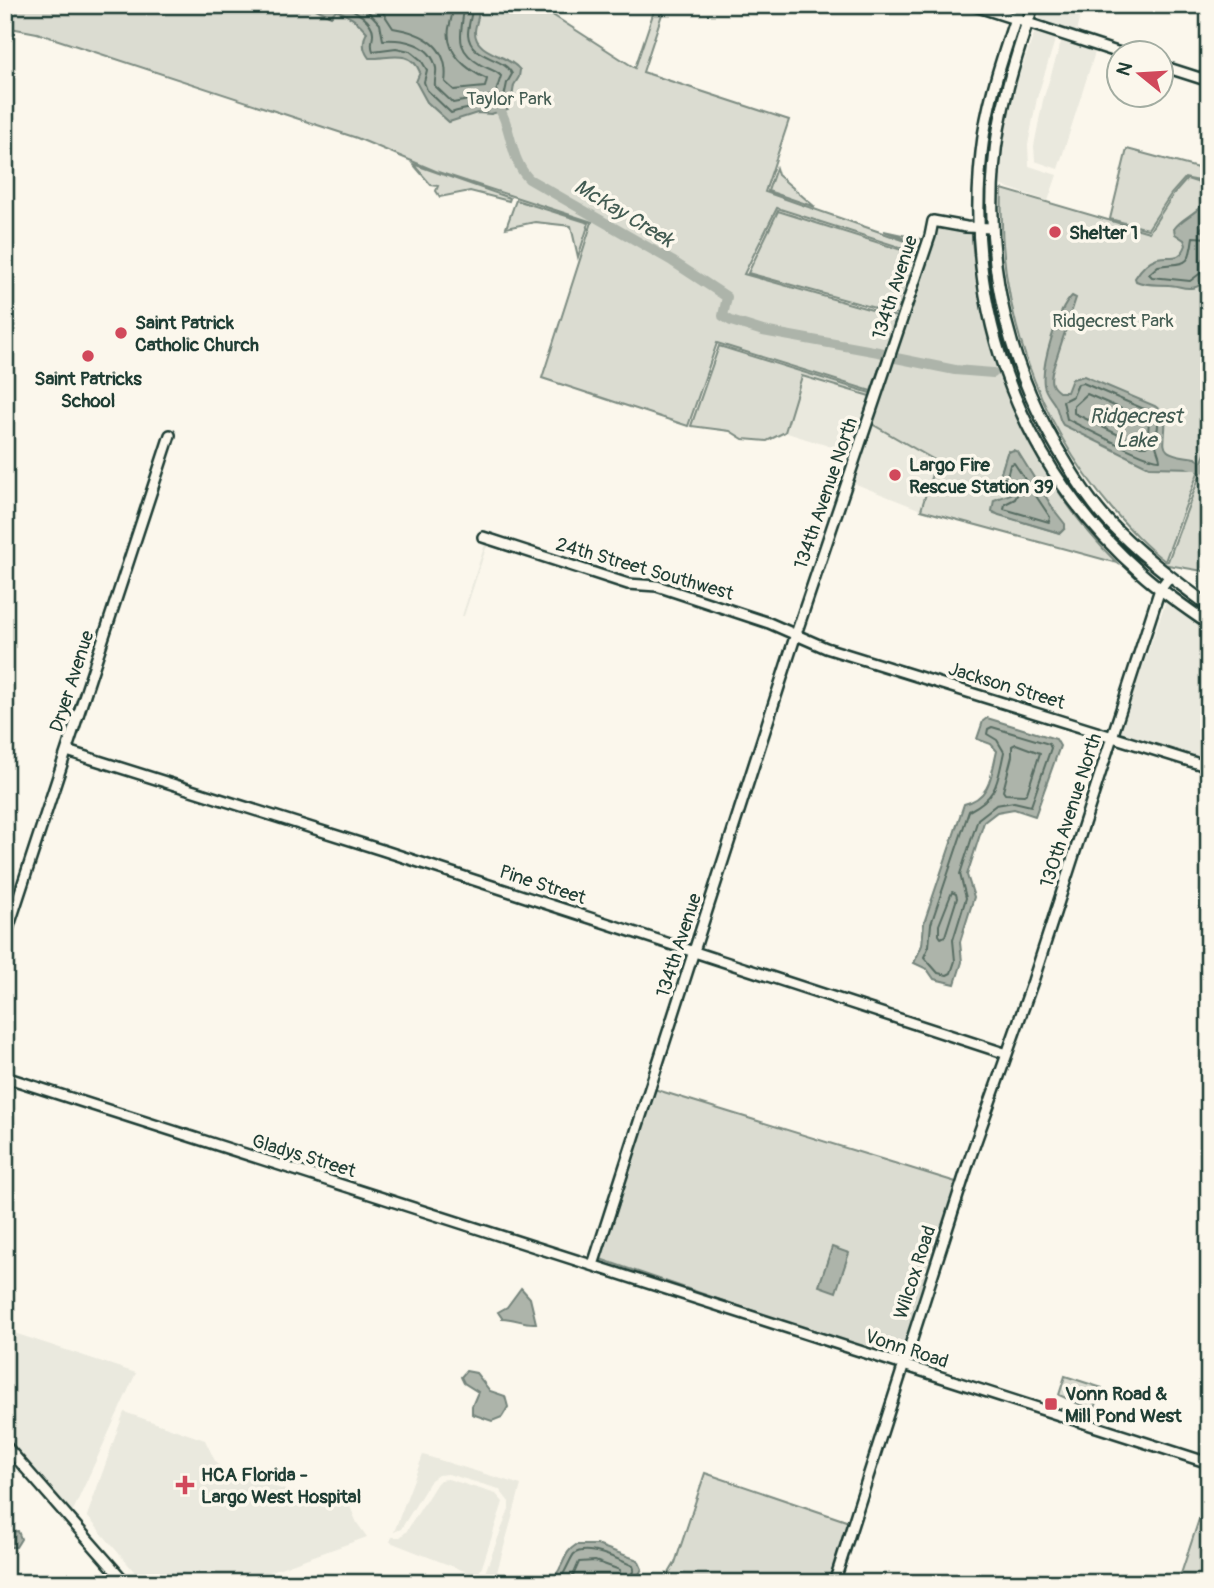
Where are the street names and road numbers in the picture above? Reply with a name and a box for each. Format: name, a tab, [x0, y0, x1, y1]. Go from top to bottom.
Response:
street label: 134th Avenue	[867, 232, 923, 342]
street label: 134th Avenue North	[789, 414, 863, 572]
street label: 24th Street Southwest	[553, 532, 737, 606]
street label: Dryer Avenue	[44, 627, 100, 735]
street label: Jackson Street	[946, 657, 1068, 715]
street label: 130th Avenue North	[1035, 730, 1107, 890]
street label: Pine Street	[496, 860, 589, 910]
street label: 134th Avenue	[651, 890, 707, 1000]
street label: Gladys Street	[249, 1129, 359, 1183]
street label: Wilcox Road	[889, 1223, 941, 1322]
street label: Vonn Road	[862, 1324, 951, 1374]

